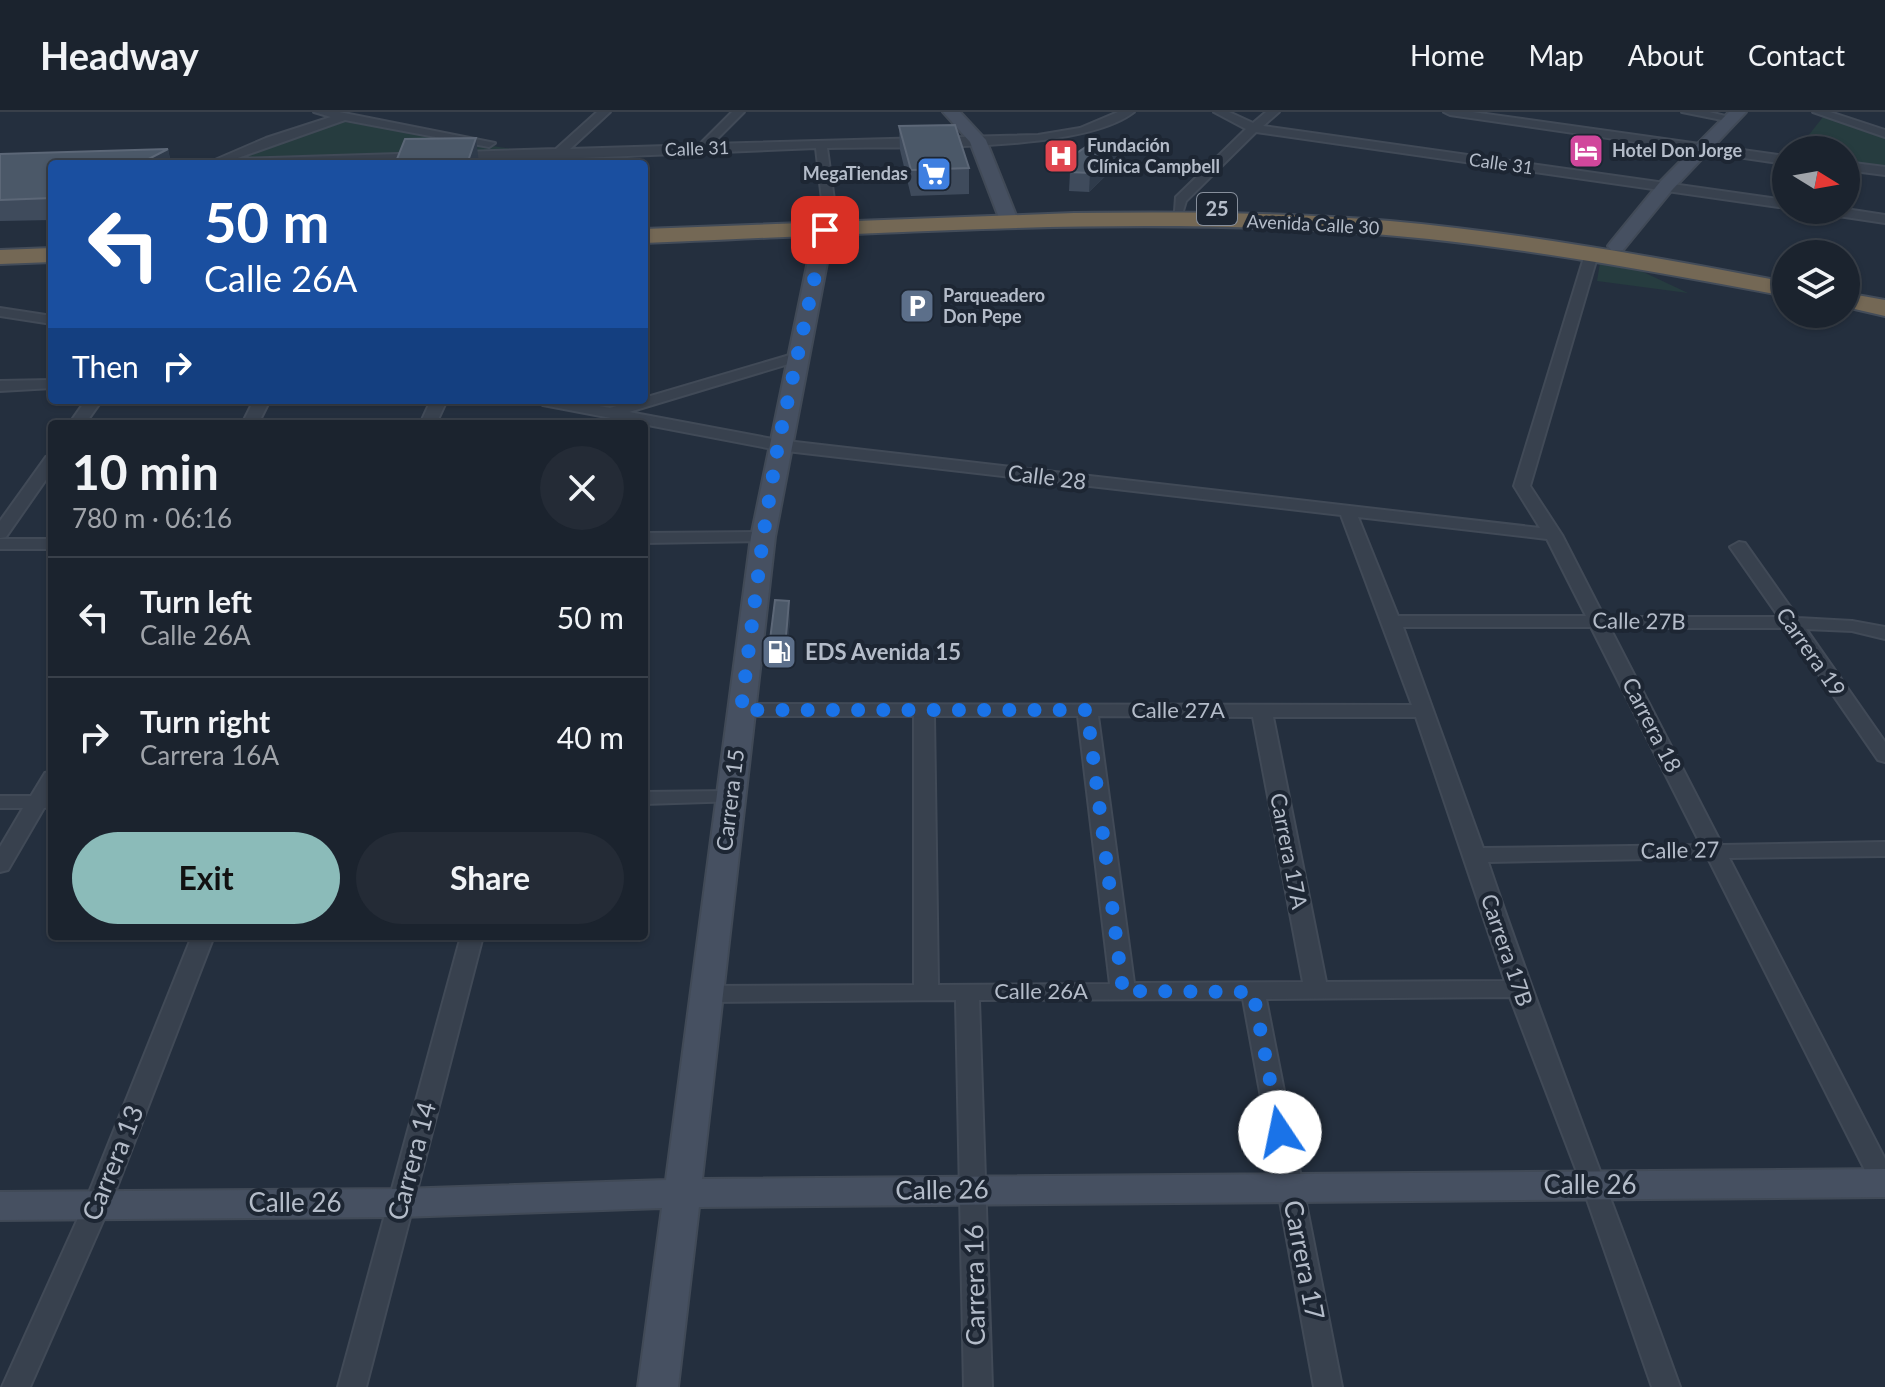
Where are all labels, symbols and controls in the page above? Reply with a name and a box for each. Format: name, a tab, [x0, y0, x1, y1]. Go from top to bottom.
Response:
text: Headway	[40, 32, 199, 78]
text: Home	[1410, 38, 1485, 72]
text: Map	[1529, 38, 1584, 72]
text: About	[1628, 38, 1704, 72]
text: Contact	[1748, 38, 1845, 72]
hotel icon: Hotel Don Jorge	[1567, 132, 1605, 170]
place label: Fundación Clínica Campbell	[1087, 134, 1220, 177]
street label: Calle 31	[664, 136, 730, 160]
north arrow	[1772, 136, 1860, 224]
map controls	[1772, 136, 1860, 328]
hospital icon: Fundación Clínica Campbell	[1042, 137, 1080, 175]
place label: Hotel Don Jorge	[1612, 139, 1742, 161]
street label: Calle 31	[1468, 148, 1535, 178]
supermarket icon: MegaTiendas	[915, 155, 953, 193]
place label: MegaTiendas	[803, 162, 908, 184]
text: 50 m	[204, 188, 329, 255]
icon: left	[72, 192, 176, 296]
road number: 25	[1197, 193, 1237, 225]
pin	[791, 196, 859, 264]
icon: arrive	[803, 208, 847, 252]
street label: Avenida Calle 30	[1246, 210, 1380, 238]
button: layers	[1772, 240, 1860, 328]
text: Calle 26A	[204, 256, 357, 300]
place label: Parqueadero Don Pepe	[943, 284, 1045, 327]
parking icon: Parqueadero Don Pepe	[898, 287, 936, 325]
icon: right	[155, 344, 199, 388]
text: Then	[72, 348, 139, 384]
text: 10 min	[72, 443, 219, 500]
button: close	[540, 446, 624, 530]
street label: Calle 28	[1006, 458, 1088, 495]
text: 780 m · 06:16	[72, 502, 232, 534]
text: Turn left	[140, 583, 252, 619]
icon: left	[72, 595, 116, 639]
text: 50 m	[557, 599, 624, 635]
street label: Carrera 19	[1771, 602, 1852, 702]
street label: Calle 27B	[1592, 606, 1686, 635]
text: Calle 26A	[140, 619, 251, 651]
fuel station icon: EDS Avenida 15	[760, 633, 798, 671]
place label: EDS Avenida 15	[805, 638, 961, 665]
street label: Carrera 18	[1617, 673, 1688, 777]
street label: Calle 27A	[1131, 696, 1225, 723]
text: Turn right	[140, 703, 270, 739]
icon: right	[72, 715, 116, 759]
text: 40 m	[557, 719, 624, 755]
text: Carrera 16A	[140, 739, 279, 771]
street label: Carrera 15	[710, 747, 749, 853]
street label: Carrera 17A	[1265, 791, 1314, 911]
button: Exit	[72, 832, 340, 924]
button: Share	[356, 832, 624, 924]
street label: Calle 27	[1640, 835, 1720, 864]
street label: Carrera 17B	[1476, 890, 1539, 1010]
street label: Calle 26A	[994, 977, 1088, 1004]
position arrow	[1238, 1090, 1322, 1174]
street label: Carrera 14	[380, 1098, 442, 1224]
street label: Carrera 13	[74, 1100, 150, 1225]
street label: Calle 26	[1543, 1168, 1637, 1200]
street label: Calle 26	[895, 1172, 989, 1206]
street label: Calle 26	[248, 1186, 342, 1218]
street label: Carrera 17	[1278, 1197, 1332, 1322]
street label: Carrera 16	[957, 1224, 991, 1346]

